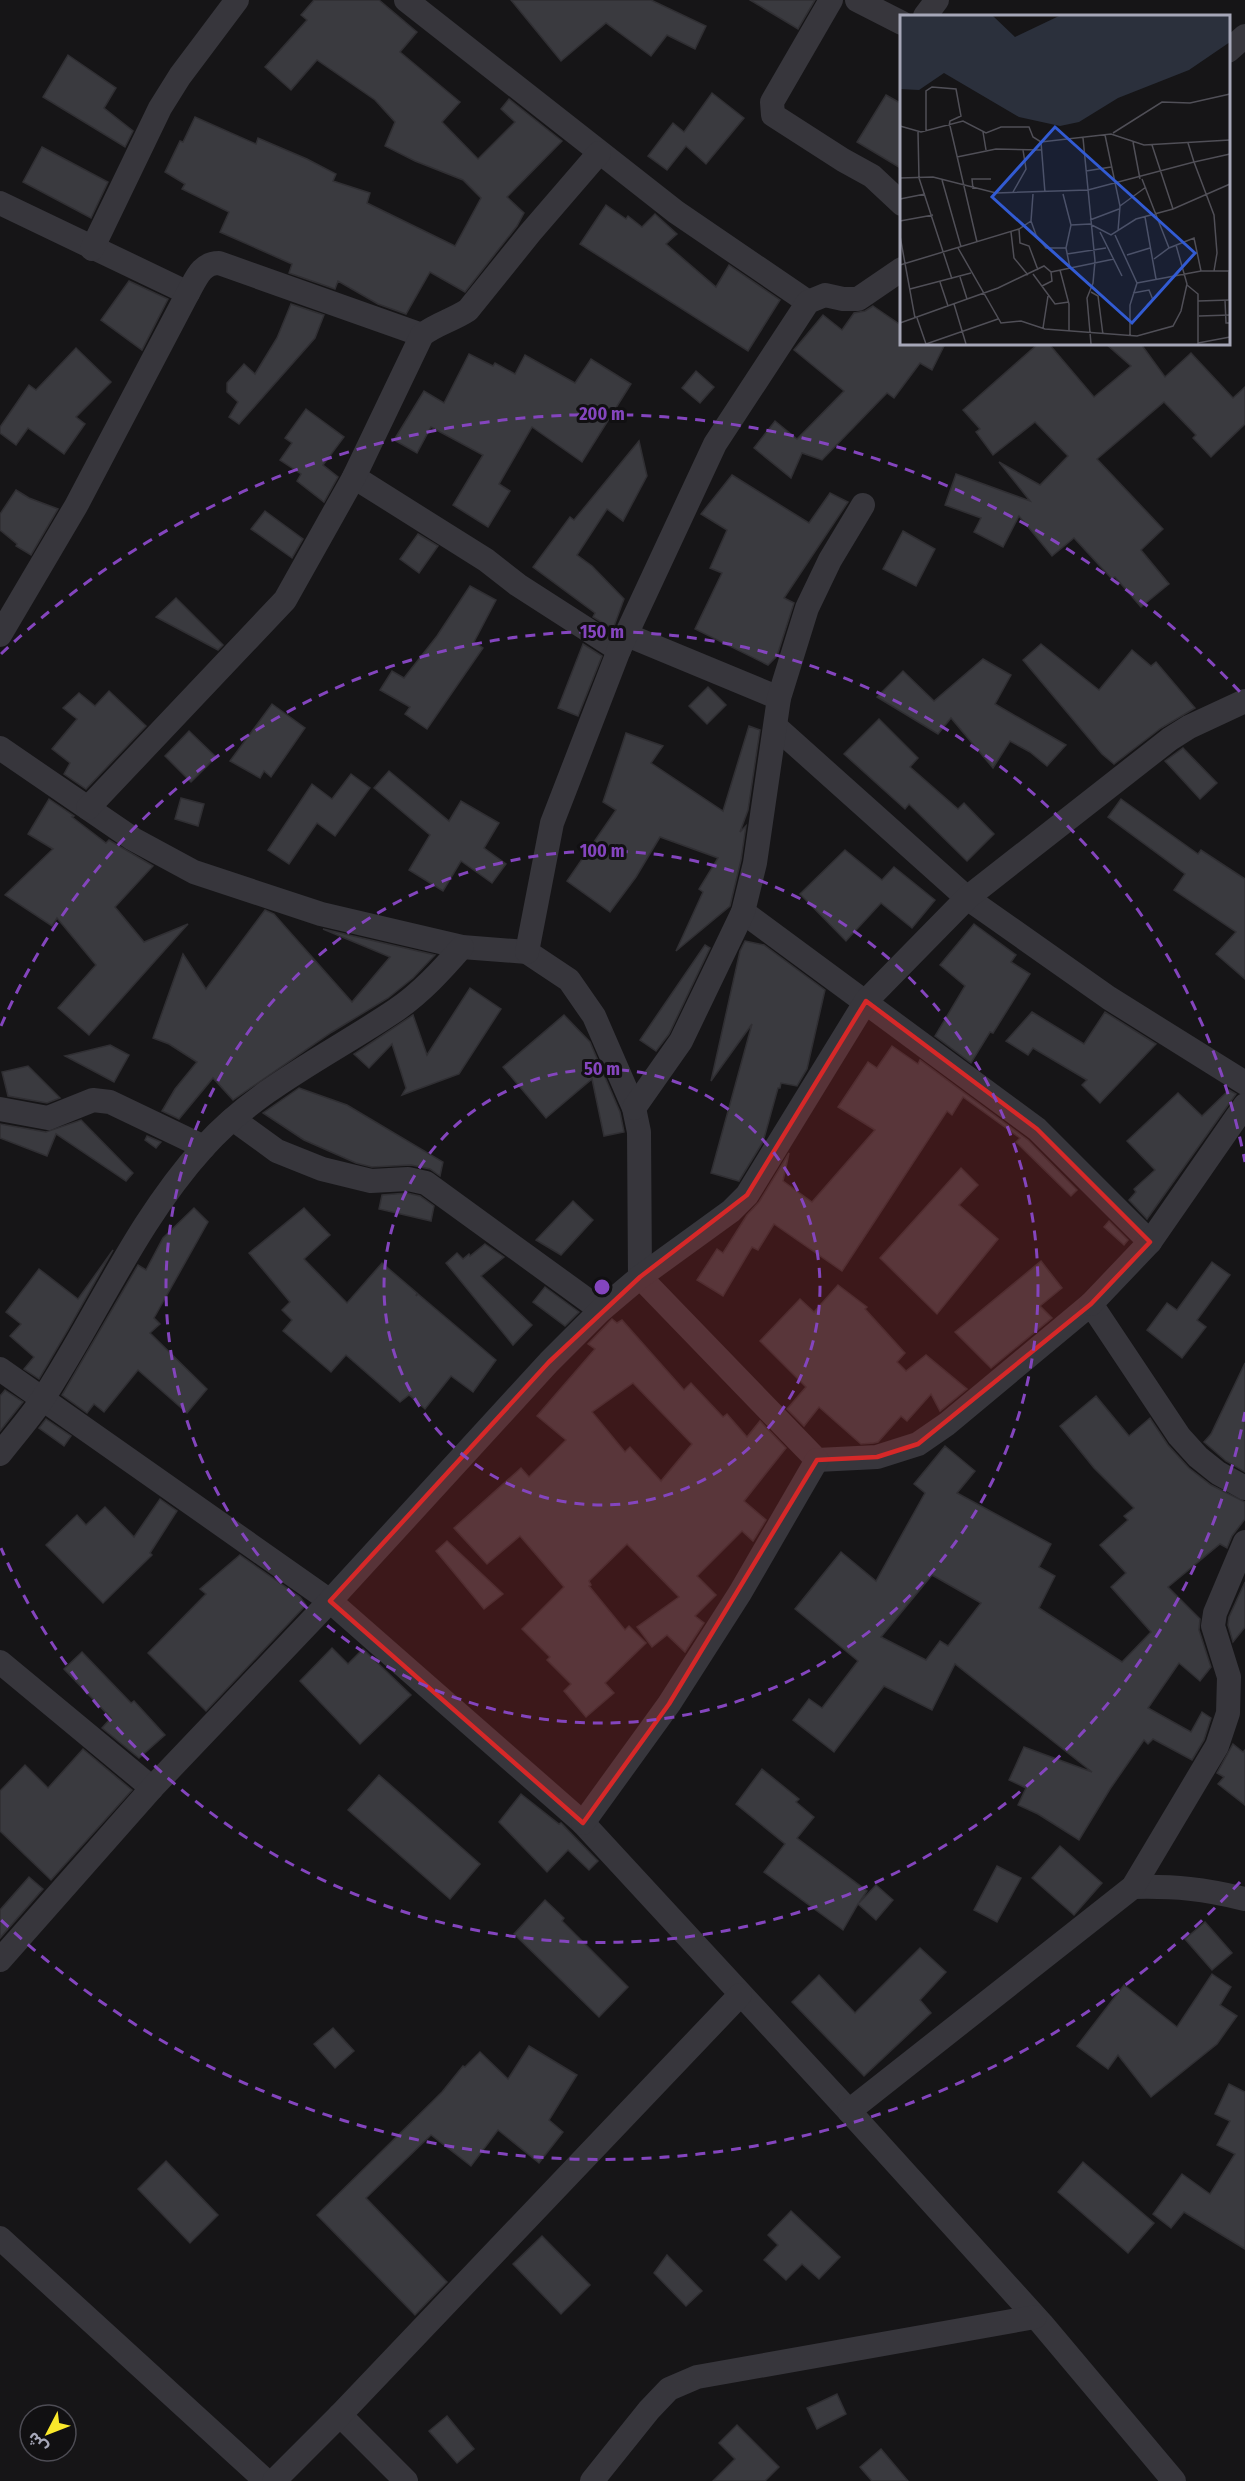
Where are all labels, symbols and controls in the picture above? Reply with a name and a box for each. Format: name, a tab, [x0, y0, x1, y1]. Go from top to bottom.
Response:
inset map	[900, 15, 1230, 345]
text: 200 m	[578, 403, 625, 425]
text: 150 m	[580, 621, 624, 643]
text: 100 m	[580, 840, 624, 862]
text: 50 m	[584, 1058, 620, 1080]
centre of rings	[592, 1277, 612, 1297]
north arrow	[18, 2403, 78, 2463]
text: ش	[23, 2428, 52, 2457]

